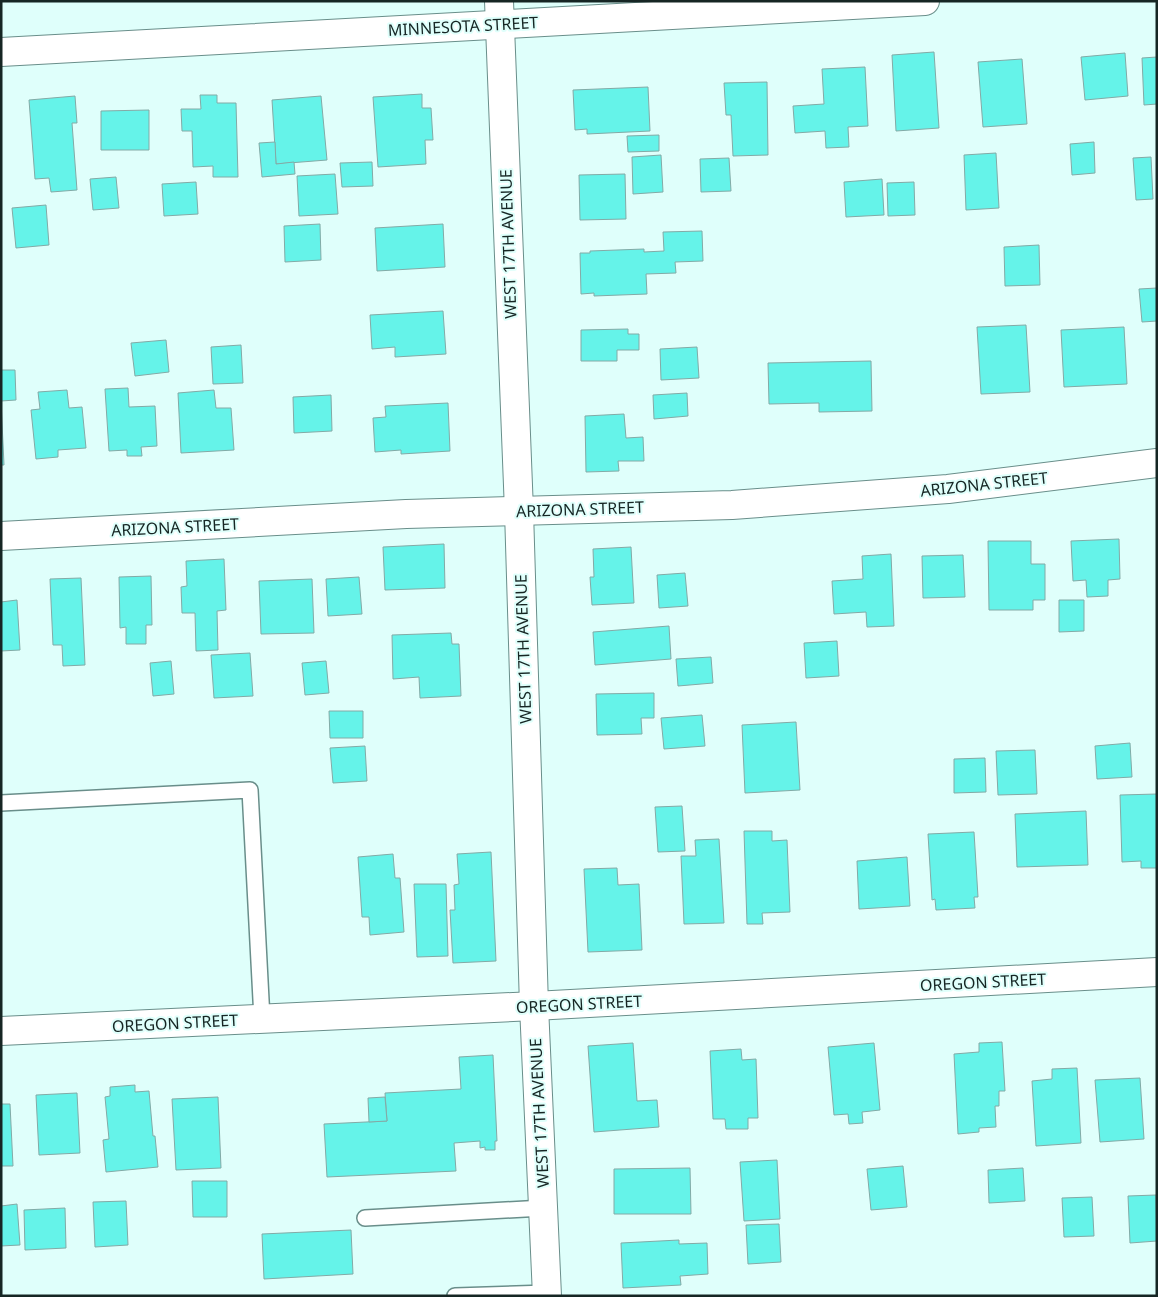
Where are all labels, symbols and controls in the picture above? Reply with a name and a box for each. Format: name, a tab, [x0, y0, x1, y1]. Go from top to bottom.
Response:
street label: MINNESOTA STREET	[387, 11, 539, 41]
street label: WEST 17TH AVENUE	[494, 169, 522, 319]
street label: ARIZONA STREET	[919, 466, 1049, 502]
street label: ARIZONA STREET	[516, 496, 644, 522]
street label: ARIZONA STREET	[111, 513, 240, 541]
street label: WEST 17TH AVENUE	[509, 574, 537, 724]
street label: OREGON STREET	[919, 968, 1047, 996]
street label: OREGON STREET	[515, 990, 643, 1018]
street label: OREGON STREET	[111, 1009, 239, 1037]
street label: WEST 17TH AVENUE	[524, 1038, 554, 1188]

